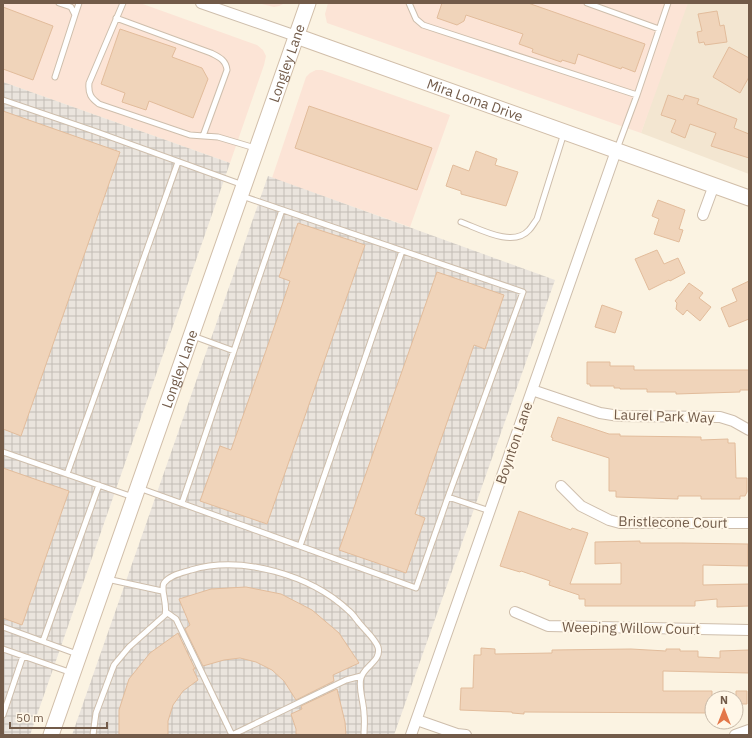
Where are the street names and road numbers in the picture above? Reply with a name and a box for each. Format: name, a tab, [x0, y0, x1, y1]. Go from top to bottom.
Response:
street label: Longley Lane	[265, 21, 309, 105]
street label: Mira Loma Drive	[424, 74, 526, 126]
street label: Longley Lane	[157, 327, 202, 411]
street label: Boynton Lane	[492, 399, 537, 487]
street label: Laurel Park Way	[613, 405, 715, 427]
street label: Bristlecone Court	[618, 512, 728, 532]
street label: Weeping Willow Court	[562, 618, 700, 638]

